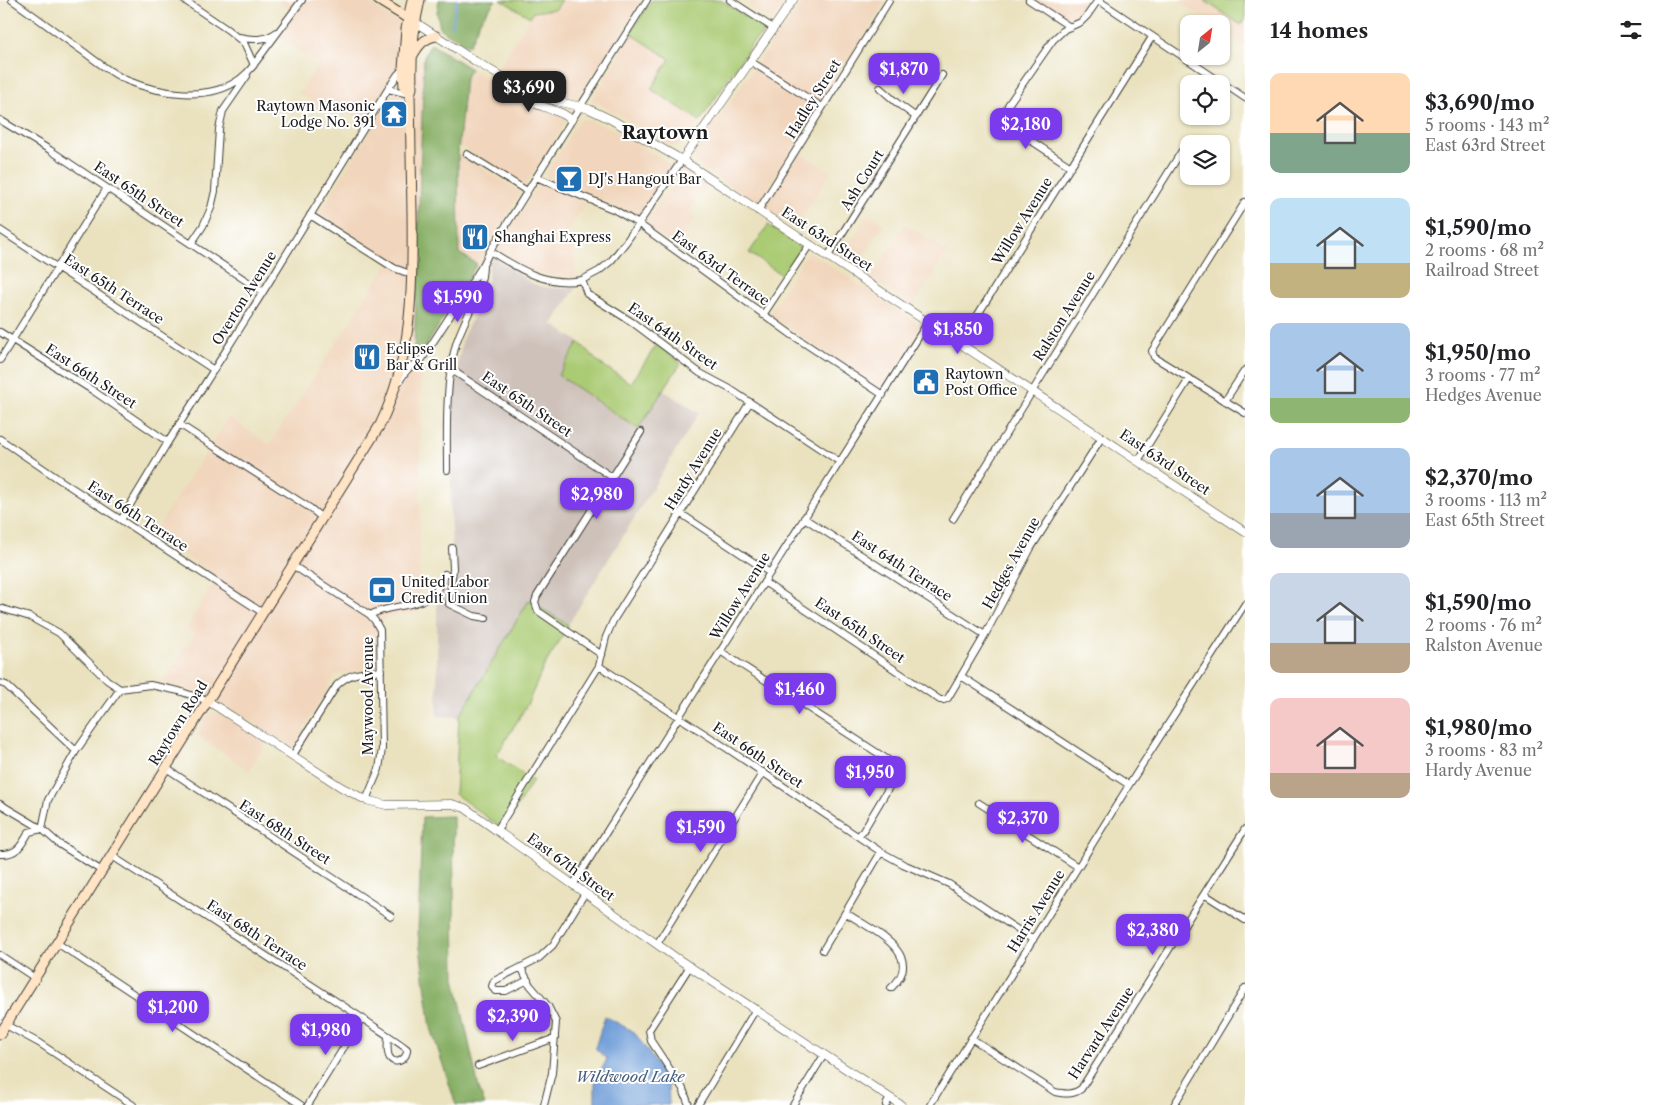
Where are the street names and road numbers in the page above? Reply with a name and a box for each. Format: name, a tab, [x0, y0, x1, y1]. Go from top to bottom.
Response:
street label: Hadley Street	[781, 56, 845, 142]
street label: Ash Court	[836, 146, 888, 214]
street label: East 65th Street	[91, 157, 187, 231]
street label: Willow Avenue	[987, 174, 1056, 269]
street label: East 63rd Street	[778, 203, 876, 275]
street label: East 63rd Terrace	[669, 226, 774, 310]
street label: Overton Avenue	[208, 247, 280, 348]
street label: East 65th Terrace	[60, 250, 168, 328]
street label: Ralston Avenue	[1029, 267, 1099, 364]
street label: East 64th Street	[625, 298, 721, 374]
street label: East 66th Street	[42, 340, 140, 412]
street label: East 65th Street	[479, 367, 575, 441]
street label: Hardy Avenue	[661, 424, 726, 513]
street label: East 63rd Street	[1116, 425, 1214, 499]
street label: East 66th Terrace	[84, 477, 192, 555]
street label: Hedges Avenue	[978, 514, 1044, 612]
street label: East 64th Terrace	[848, 527, 956, 605]
street label: Willow Avenue	[705, 549, 774, 644]
street label: East 65th Street	[812, 593, 908, 667]
street label: Maywood Avenue	[359, 636, 377, 755]
street label: Raytown Road	[145, 677, 212, 769]
street label: East 66th Street	[709, 718, 807, 792]
street label: East 68th Street	[236, 796, 334, 868]
street label: East 67th Street	[524, 829, 618, 905]
street label: Harris Avenue	[1003, 866, 1069, 956]
street label: East 68th Terrace	[203, 896, 311, 974]
street label: Harvard Avenue	[1064, 983, 1138, 1083]

